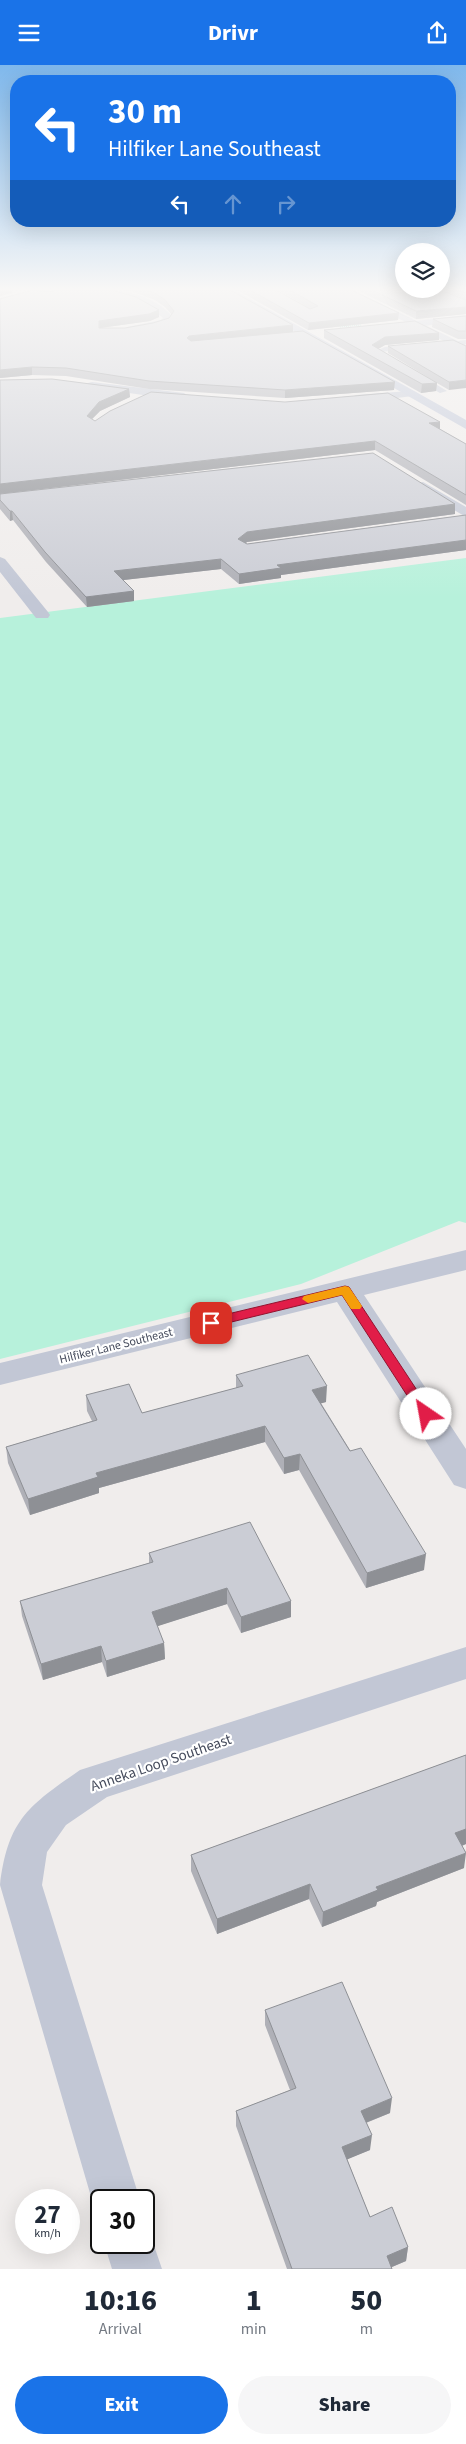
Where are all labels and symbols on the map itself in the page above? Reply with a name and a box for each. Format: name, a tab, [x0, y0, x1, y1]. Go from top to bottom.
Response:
pin	[190, 1302, 232, 1344]
street label: Hilfiker Lane Southeast	[58, 1324, 174, 1368]
position arrow	[399, 1387, 451, 1439]
street label: Anneka Loop Southeast	[88, 1729, 234, 1797]
speed limit sign: 30	[90, 2189, 155, 2254]

